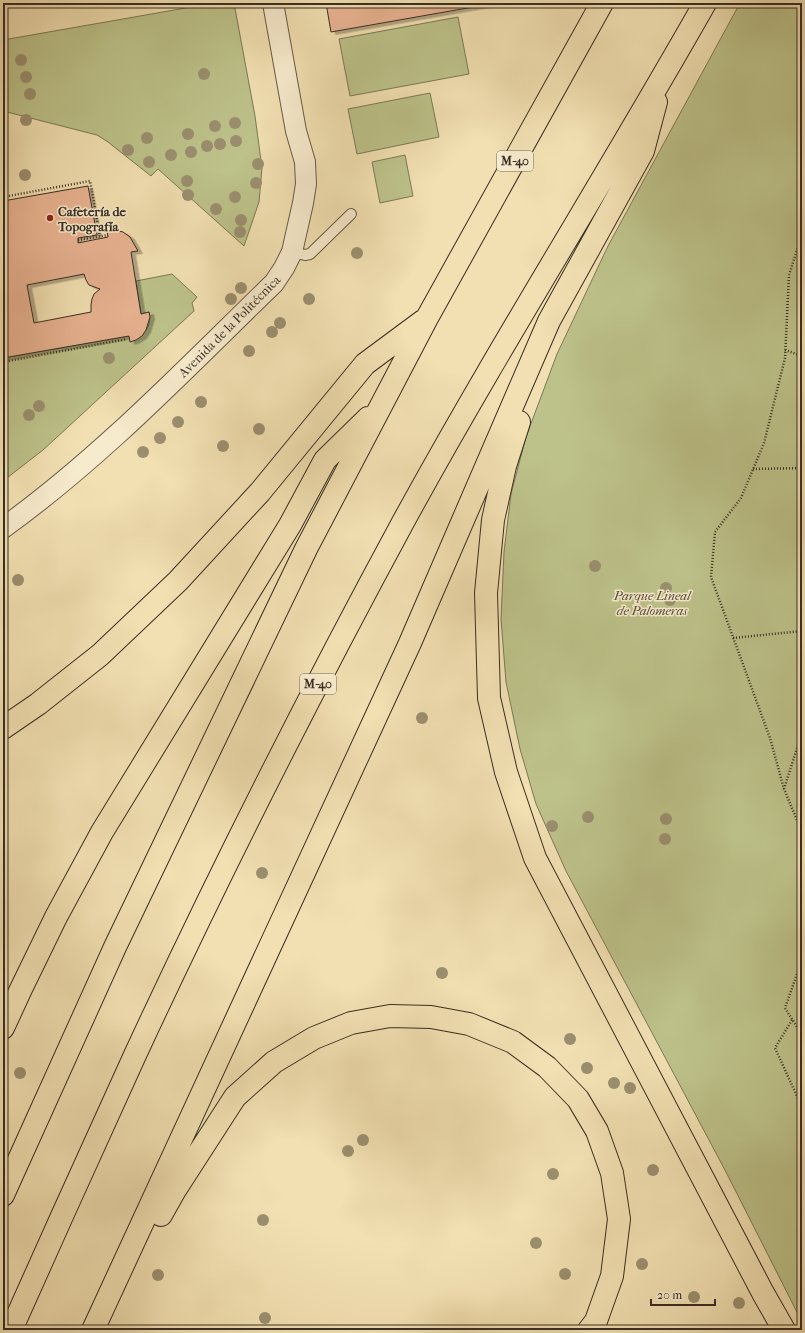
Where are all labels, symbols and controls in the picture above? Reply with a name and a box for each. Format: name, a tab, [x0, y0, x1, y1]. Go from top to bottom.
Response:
road number: M-40	[497, 151, 533, 171]
place label: Cafetería de Topografía	[57, 204, 127, 235]
marker: Cafetería de Topografía	[45, 213, 55, 223]
street label: Avenida de la Politécnica	[175, 272, 284, 381]
park label: Parque Lineal de Palomeras	[613, 588, 692, 618]
road number: M-40	[300, 674, 336, 694]
scale bar	[651, 1281, 715, 1307]
text: 20 m	[657, 1288, 682, 1302]

